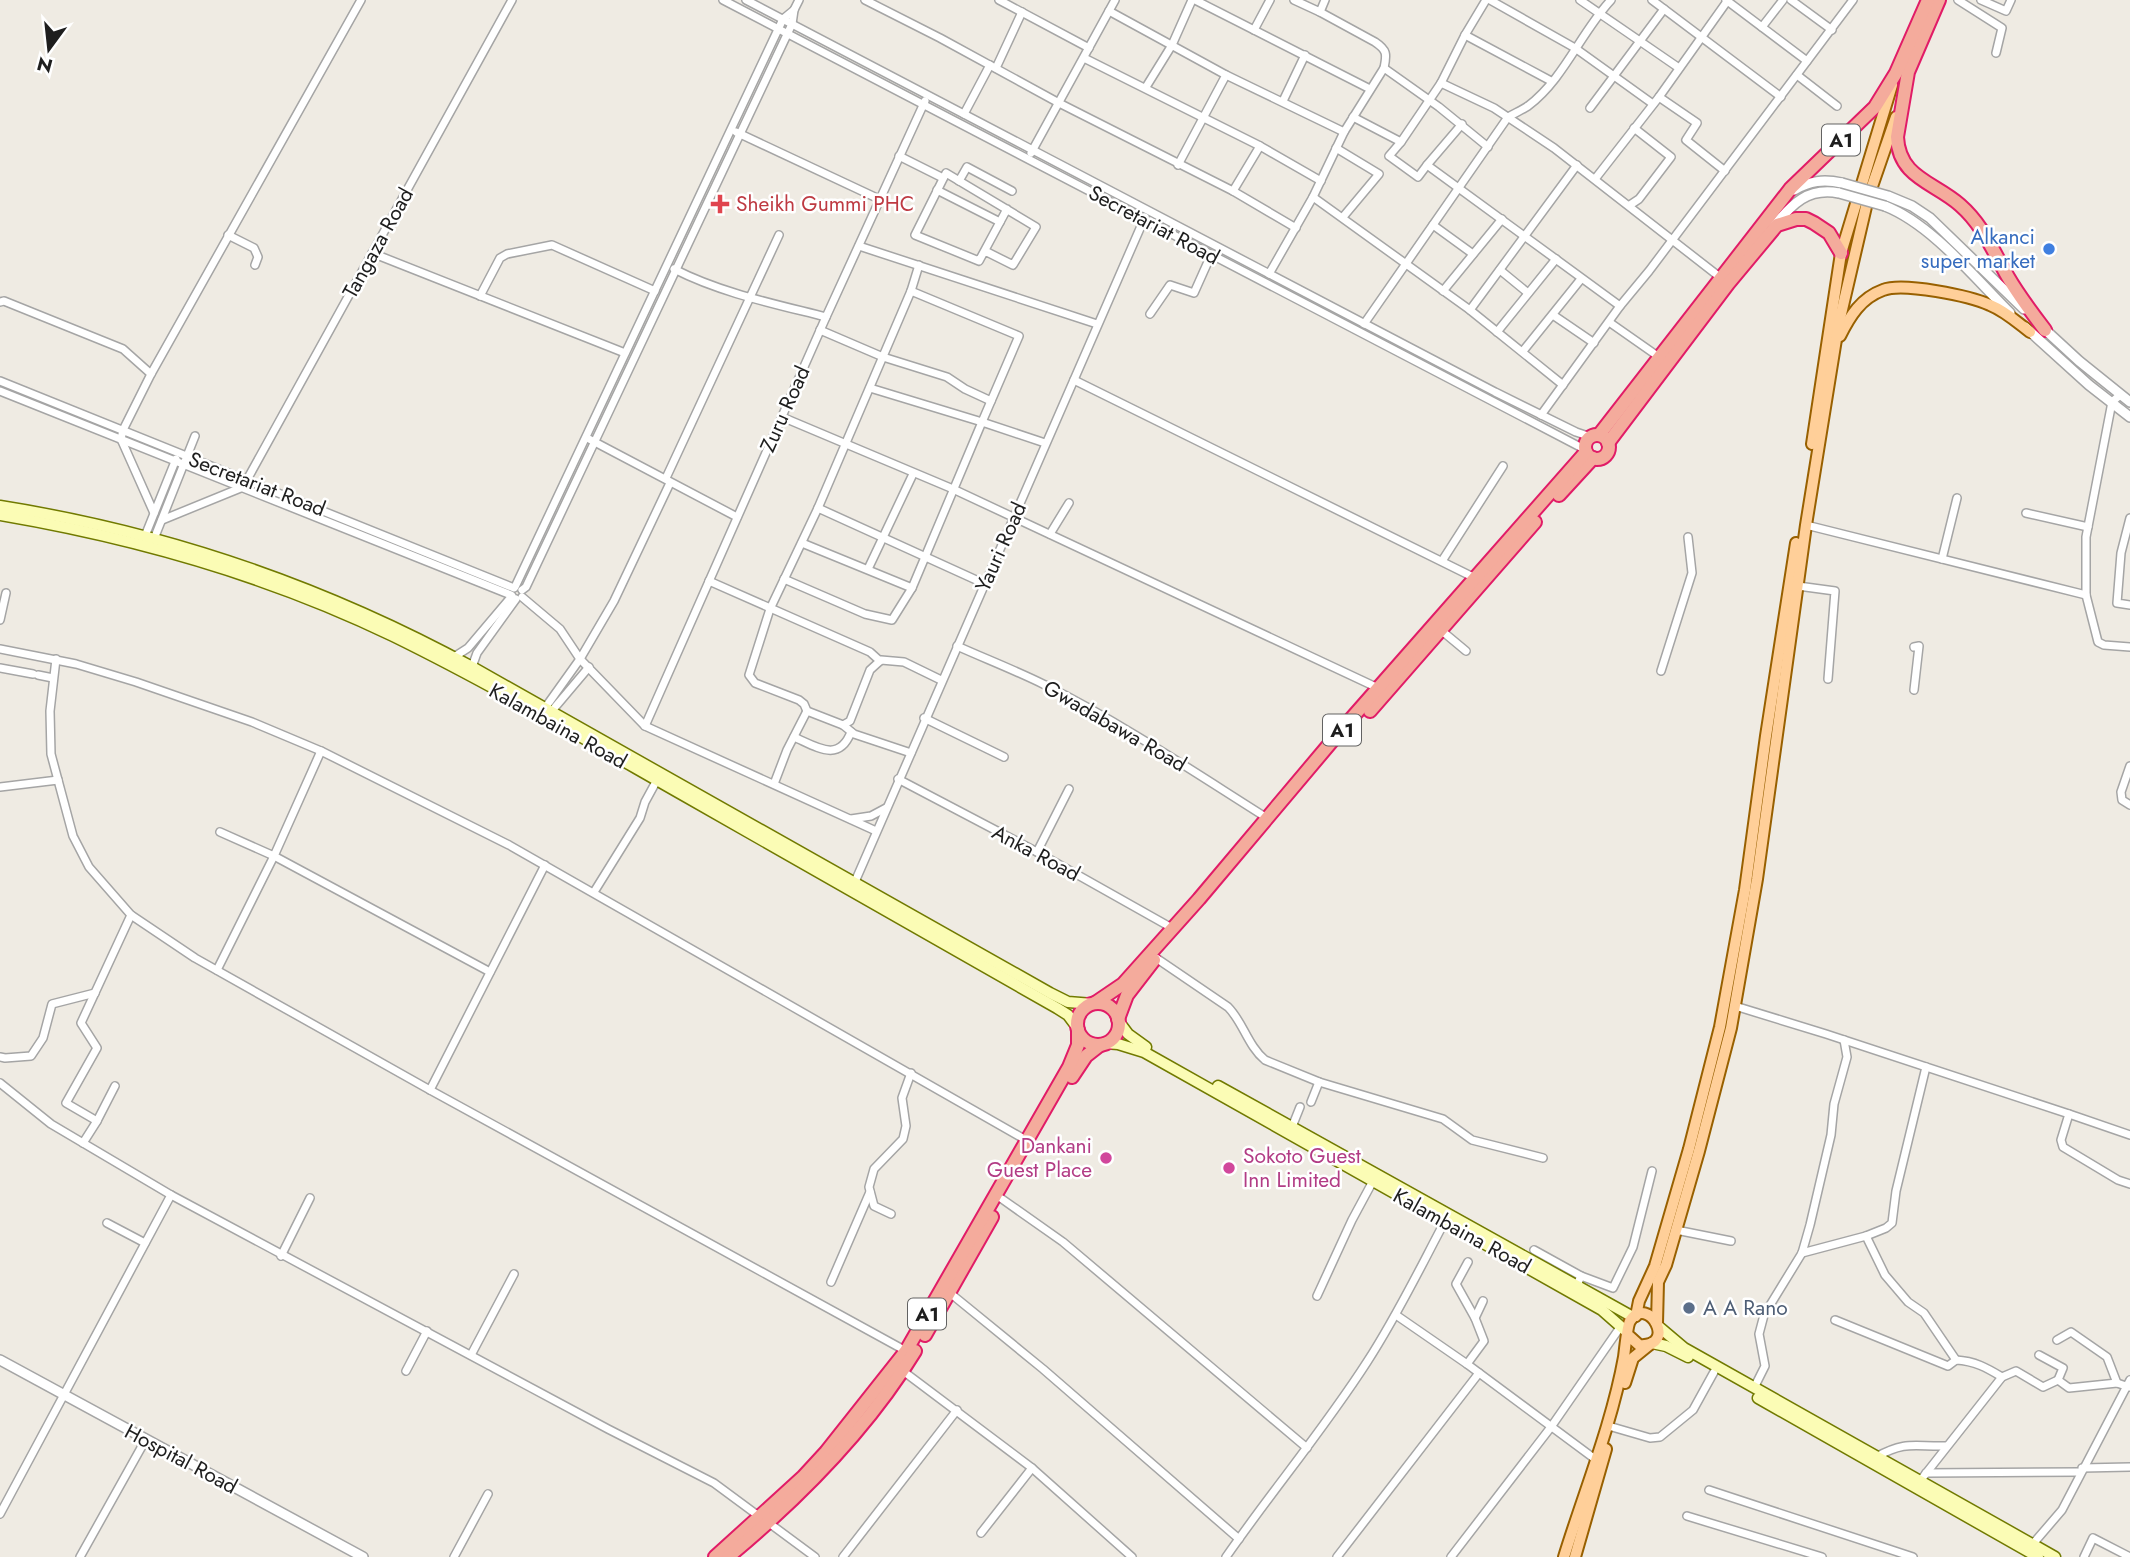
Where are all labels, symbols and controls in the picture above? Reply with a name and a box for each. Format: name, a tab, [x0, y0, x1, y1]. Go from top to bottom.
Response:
north arrow	[14, 14, 84, 84]
text: N	[34, 50, 56, 80]
road number: A1	[1822, 124, 1860, 156]
street label: Secretariat Road	[1083, 178, 1225, 272]
street label: Tangaza Road	[335, 182, 421, 304]
place label: Sheikh Gummi PHC	[736, 189, 914, 219]
marker: Sheikh Gummi PHC	[710, 194, 730, 214]
place label: Alkanci super market	[1921, 222, 2035, 276]
marker: Alkanci super market	[2041, 241, 2057, 257]
street label: Zuru Road	[753, 361, 817, 457]
street label: Secretariat Road	[184, 444, 330, 524]
street label: Yauri Road	[968, 497, 1034, 597]
street label: Gwadabawa Road	[1038, 673, 1192, 779]
street label: Kalambaina Road	[484, 676, 632, 776]
road number: A1	[1323, 715, 1361, 746]
street label: Anka Road	[987, 817, 1085, 889]
place label: Dankani Guest Place	[987, 1131, 1092, 1185]
place label: Sokoto Guest Inn Limited	[1243, 1141, 1361, 1195]
marker: Dankani Guest Place	[1098, 1150, 1114, 1166]
marker: Sokoto Guest Inn Limited	[1221, 1160, 1237, 1176]
street label: Kalambaina Road	[1388, 1181, 1536, 1281]
place label: A A Rano	[1703, 1293, 1788, 1323]
road number: A1	[908, 1298, 946, 1330]
marker: A A Rano	[1681, 1300, 1697, 1316]
street label: Hospital Road	[119, 1417, 243, 1501]

